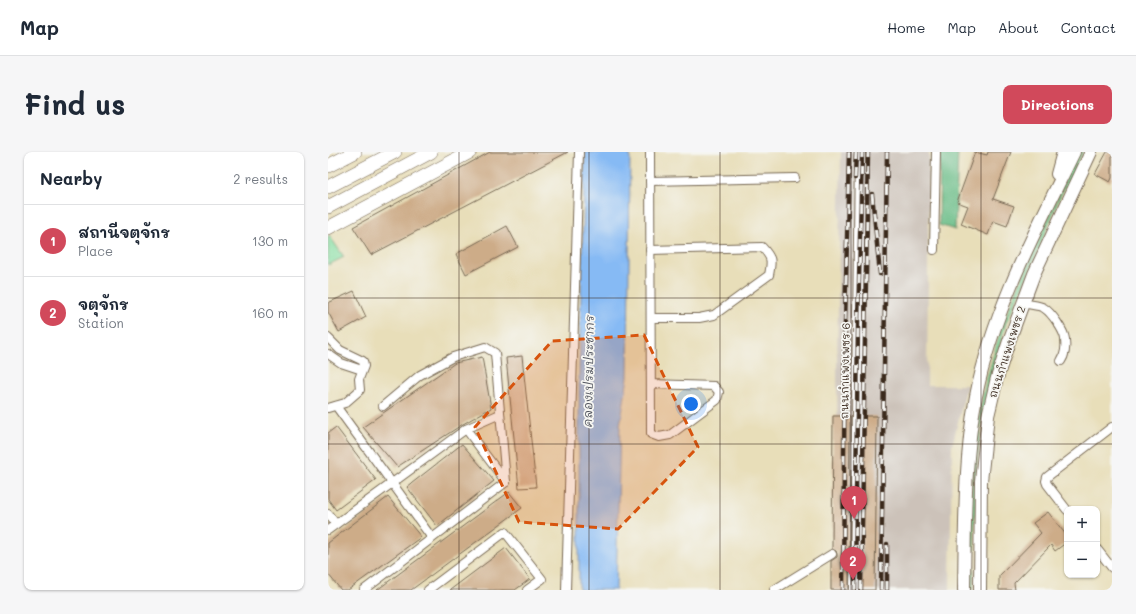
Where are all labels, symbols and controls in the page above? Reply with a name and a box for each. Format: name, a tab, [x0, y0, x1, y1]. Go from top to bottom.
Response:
text: Map	[20, 15, 59, 40]
text: Home	[887, 18, 925, 37]
text: Map	[947, 18, 976, 37]
text: About	[998, 18, 1039, 37]
text: Contact	[1061, 18, 1116, 37]
button: Directions	[1003, 85, 1112, 124]
text: Find us	[24, 86, 125, 122]
text: Nearby	[40, 167, 102, 189]
text: 2 results	[233, 170, 288, 187]
text: สถานีจตุจักร	[78, 222, 170, 242]
text: 1	[50, 232, 56, 249]
text: 130 m	[252, 232, 288, 249]
text: Place	[78, 242, 113, 259]
text: จตุจักร	[78, 294, 128, 314]
text: 2	[49, 304, 57, 321]
text: 160 m	[252, 304, 288, 321]
street label: ถนนกำแพงเพชร 2	[985, 304, 1028, 400]
text: Station	[78, 314, 124, 331]
water label: คลองเปรมประชากร	[579, 314, 597, 427]
street label: ถนนกำแพงเพชร 6	[836, 323, 853, 419]
your location	[681, 394, 701, 414]
pin: 1	[841, 486, 867, 519]
map controls	[1064, 506, 1100, 578]
button: +	[1064, 506, 1100, 542]
button: −	[1064, 542, 1100, 578]
pin: 2	[840, 547, 866, 580]

